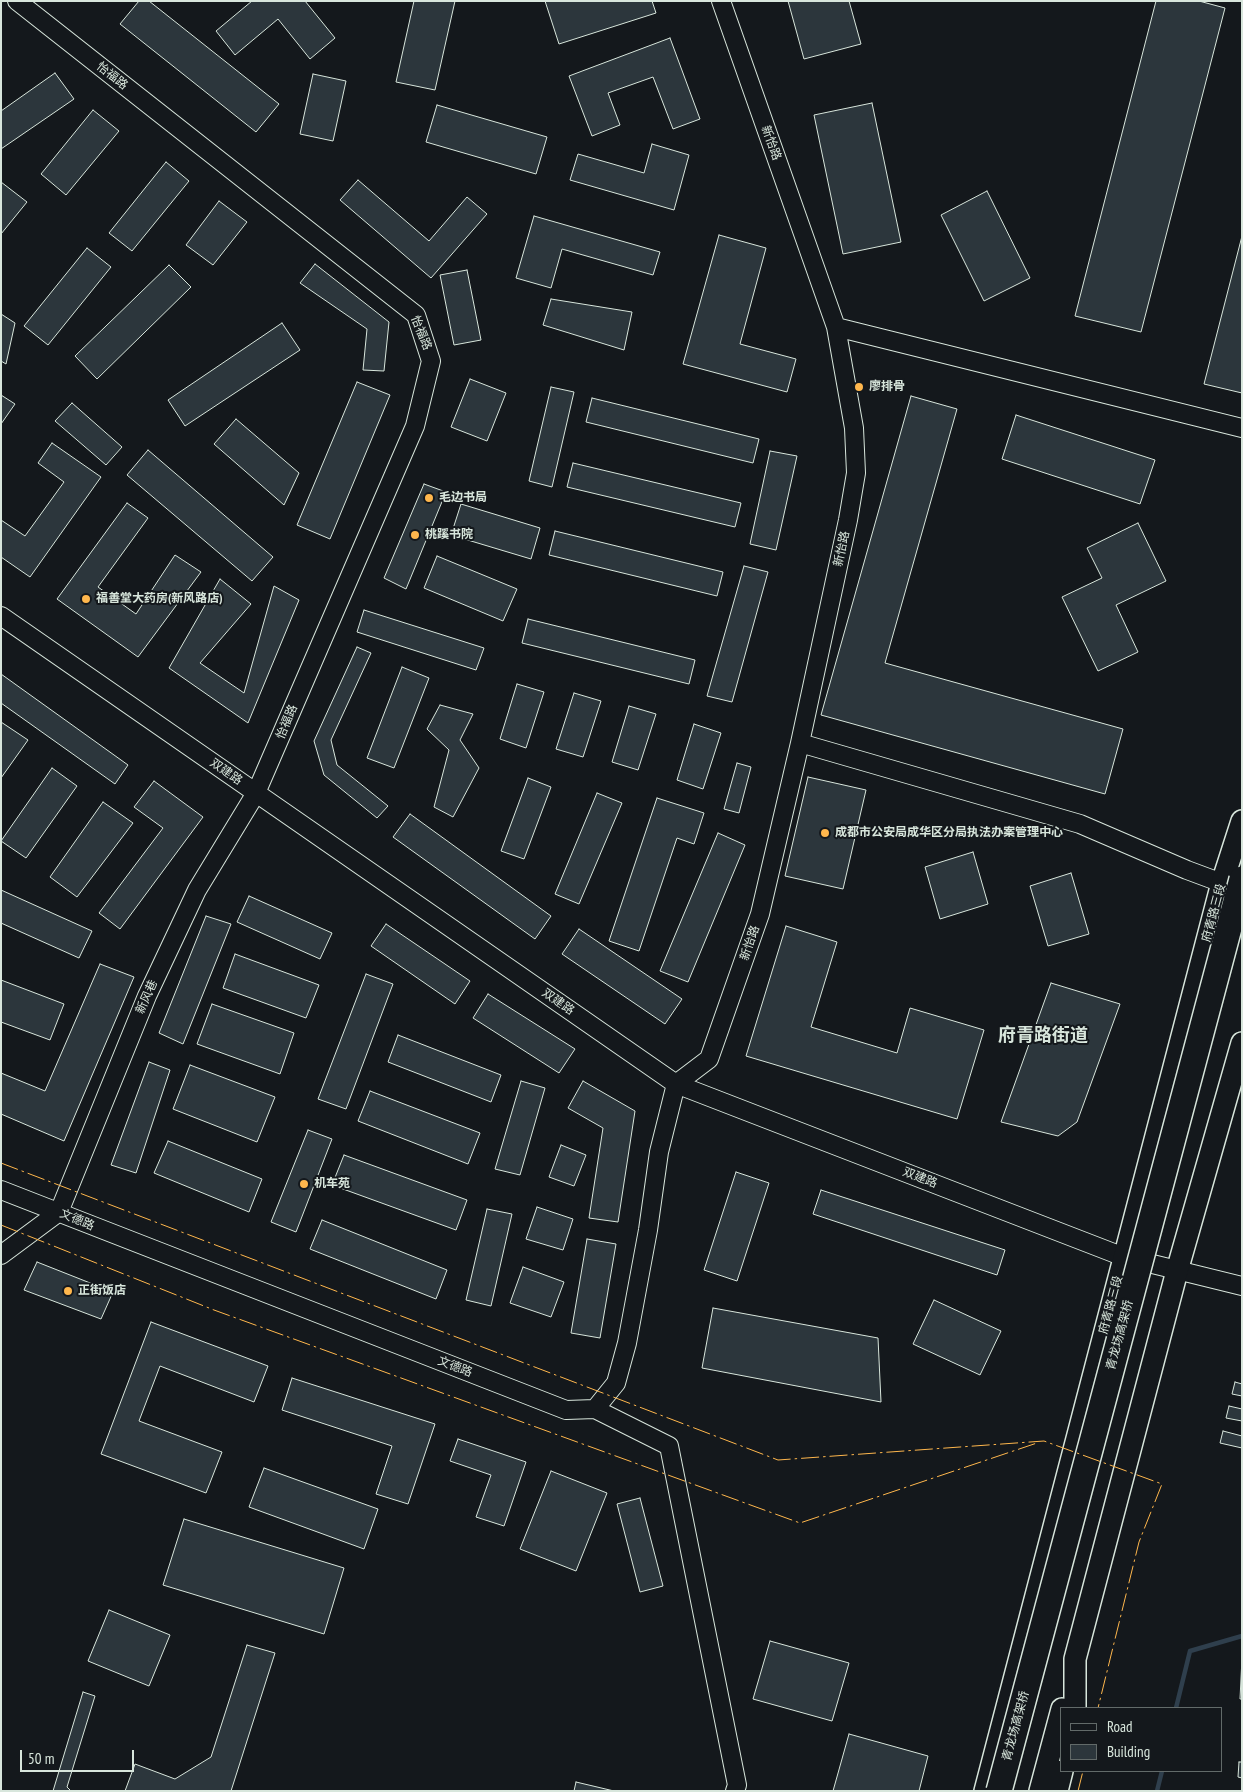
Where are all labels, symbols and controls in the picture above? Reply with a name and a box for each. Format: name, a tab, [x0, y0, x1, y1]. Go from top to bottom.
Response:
street label: 怡福路	[93, 59, 131, 93]
street label: 新怡路	[758, 124, 784, 162]
street label: 怡福路	[408, 314, 434, 352]
place label: 廖排骨	[869, 380, 905, 394]
marker: 廖排骨	[853, 381, 865, 393]
place label: 毛边书局	[439, 491, 487, 505]
marker: 毛边书局	[423, 492, 435, 504]
place label: 桃蹊书院	[425, 528, 473, 542]
marker: 桃蹊书院	[409, 529, 421, 541]
street label: 新怡路	[831, 530, 853, 568]
place label: 福善堂大药房(新风路店)	[96, 592, 223, 606]
marker: 福善堂大药房(新风路店)	[80, 593, 92, 605]
street label: 怡福路	[273, 703, 301, 741]
street label: 双建路	[207, 756, 245, 788]
place label: 成都市公安局成华区分局执法办案管理中心	[835, 826, 1063, 840]
marker: 成都市公安局成华区分局执法办案管理中心	[819, 827, 831, 839]
street label: 府青路三段	[1199, 882, 1229, 944]
street label: 新怡路	[737, 924, 763, 962]
street label: 新风巷	[133, 978, 161, 1016]
street label: 双建路	[539, 986, 577, 1018]
district label: 府青路街道	[998, 1025, 1088, 1047]
street label: 双建路	[901, 1165, 939, 1191]
place label: 机车苑	[314, 1177, 350, 1191]
marker: 机车苑	[298, 1178, 310, 1190]
street label: 文德路	[58, 1206, 96, 1234]
street label: 府青路三段	[1096, 1274, 1126, 1336]
place label: 正街饭店	[78, 1284, 126, 1298]
marker: 正街饭店	[62, 1285, 74, 1297]
street label: 青龙场高架桥	[1104, 1298, 1136, 1372]
street label: 文德路	[436, 1354, 474, 1380]
street label: 青龙场高架桥	[1000, 1689, 1032, 1763]
legend	[1060, 1707, 1223, 1772]
text: Road	[1107, 1717, 1133, 1736]
scale bar	[22, 1740, 136, 1772]
text: Building	[1107, 1742, 1150, 1761]
text: 50 m	[28, 1749, 54, 1768]

